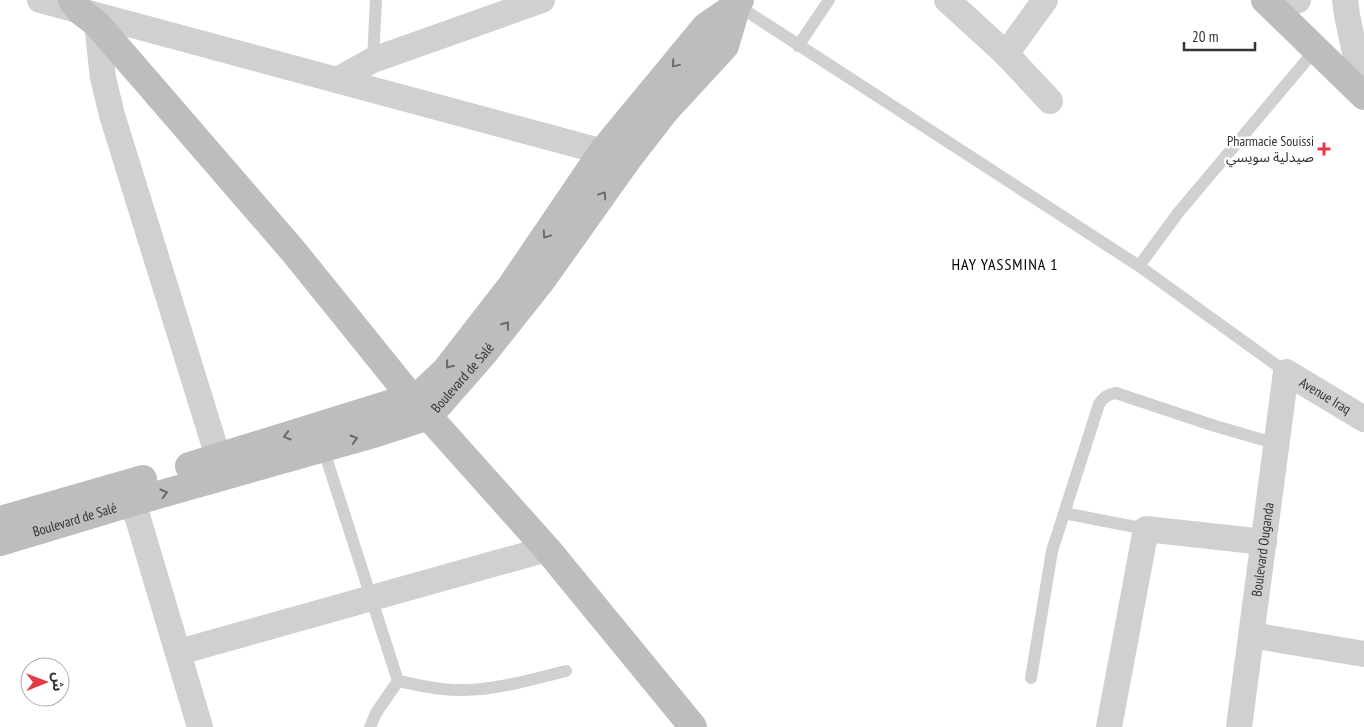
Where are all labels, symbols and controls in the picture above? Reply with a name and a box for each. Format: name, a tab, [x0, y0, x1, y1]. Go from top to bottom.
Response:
scale bar	[1184, 20, 1255, 52]
text: 20 m	[1192, 27, 1218, 46]
one-way arrow	[672, 58, 681, 67]
place label: Pharmacie Souissi صيدلية سويسي	[1226, 132, 1314, 168]
marker: Pharmacie Souissi صيدلية سويسي	[1318, 143, 1330, 155]
one-way arrow	[597, 191, 606, 201]
one-way arrow	[543, 230, 552, 239]
district label: HAY YASSMINA 1	[952, 254, 1058, 274]
one-way arrow	[501, 322, 510, 331]
street label: Boulevard de Salé	[427, 339, 498, 416]
one-way arrow	[446, 360, 455, 369]
street label: Avenue Iraq	[1296, 373, 1354, 418]
one-way arrow	[283, 430, 292, 440]
one-way arrow	[350, 435, 358, 445]
one-way arrow	[159, 488, 168, 498]
street label: Boulevard de Salé	[30, 498, 119, 541]
street label: Boulevard Ouganda	[1247, 501, 1278, 598]
north arrow	[20, 657, 70, 707]
text: ش	[49, 672, 67, 692]

